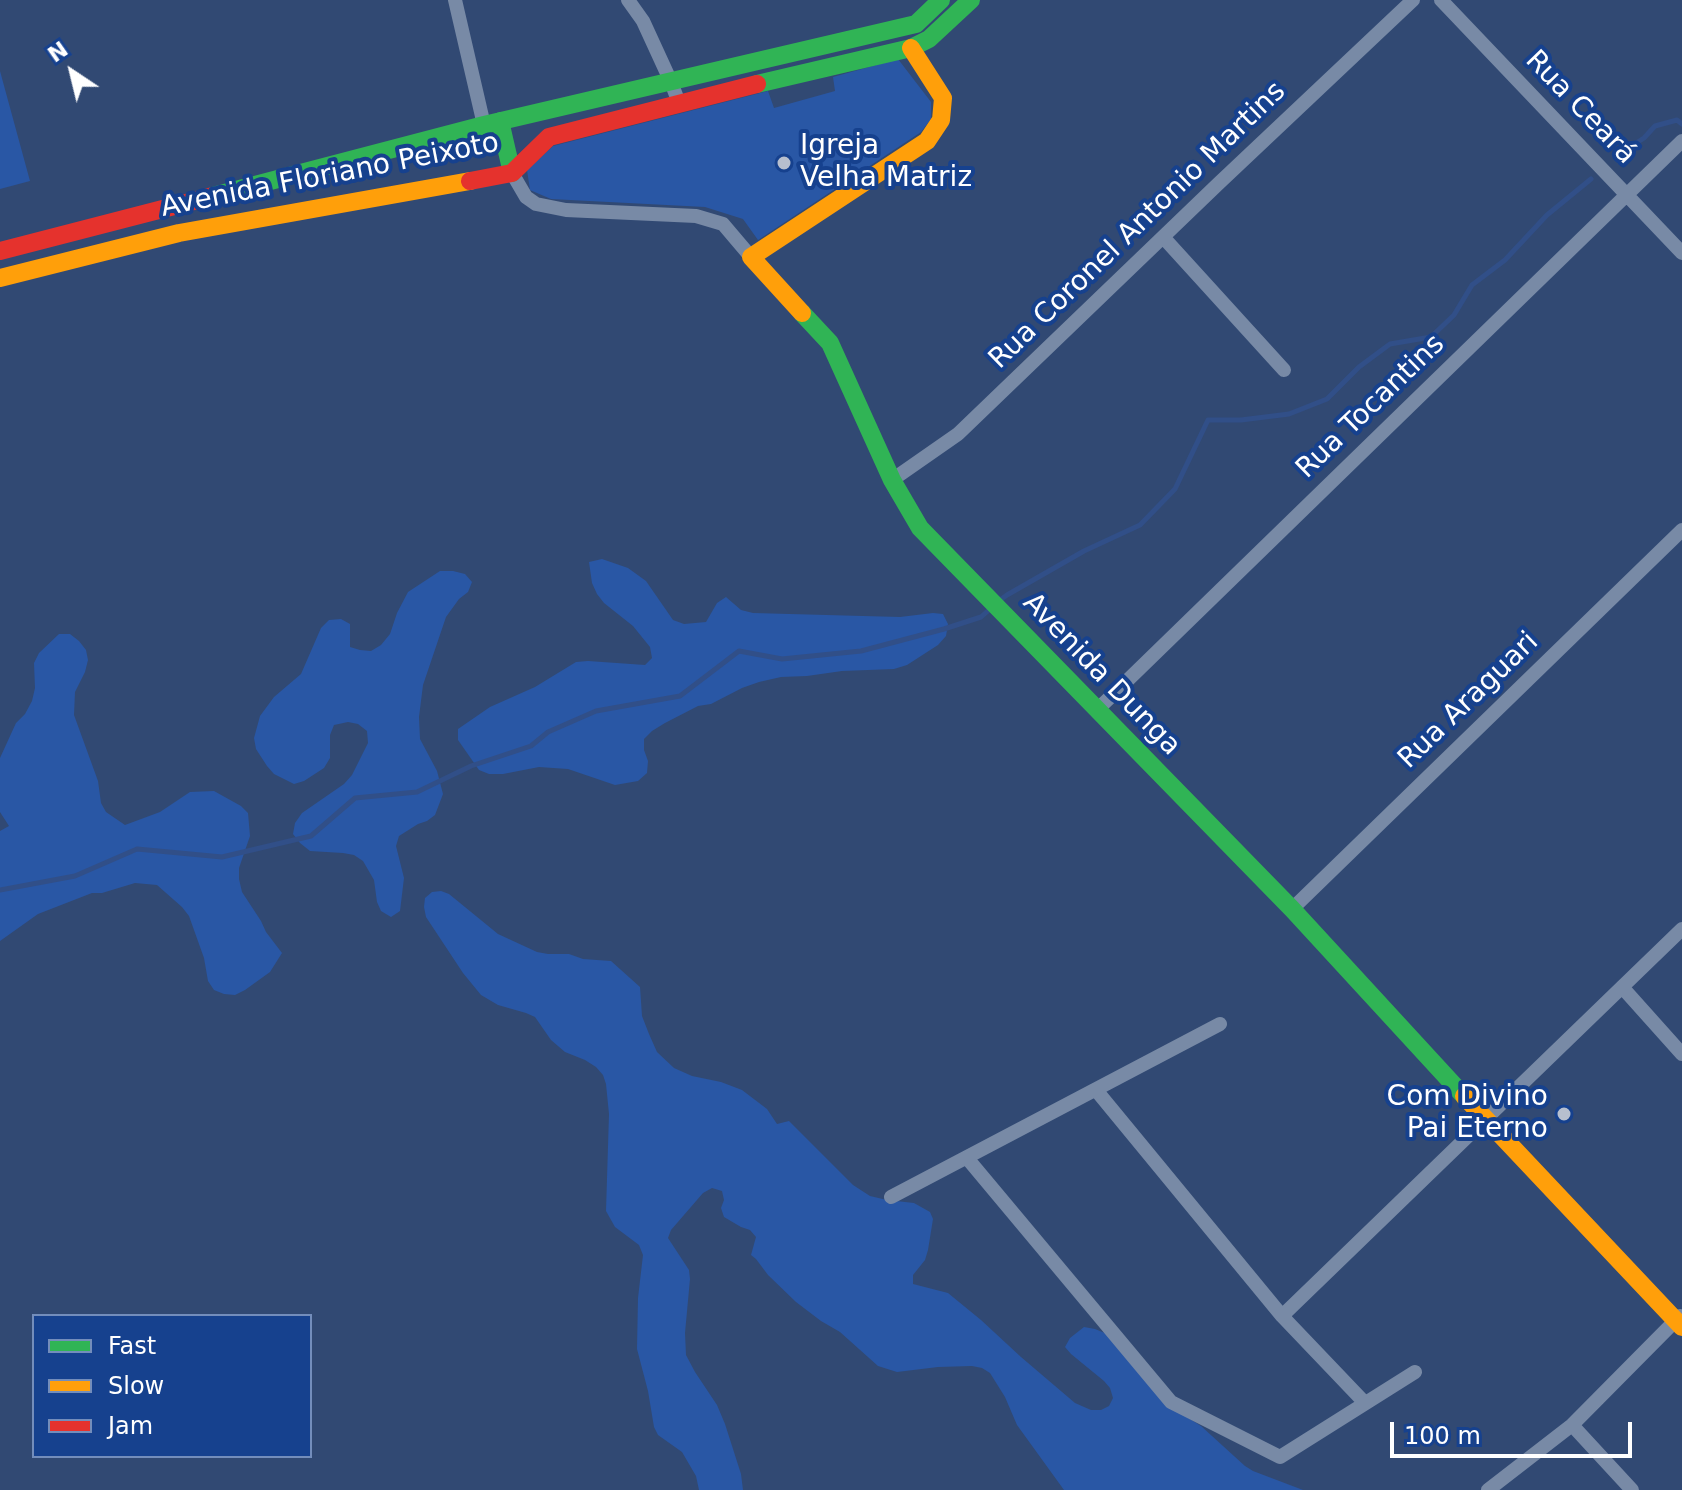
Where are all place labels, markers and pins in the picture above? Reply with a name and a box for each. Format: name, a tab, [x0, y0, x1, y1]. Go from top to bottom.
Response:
place label: Igreja Velha Matriz	[800, 130, 972, 196]
marker: Igreja Velha Matriz	[775, 154, 793, 172]
place label: Com Divino Pai Eterno	[1387, 1081, 1548, 1147]
marker: Com Divino Pai Eterno	[1555, 1105, 1573, 1123]

